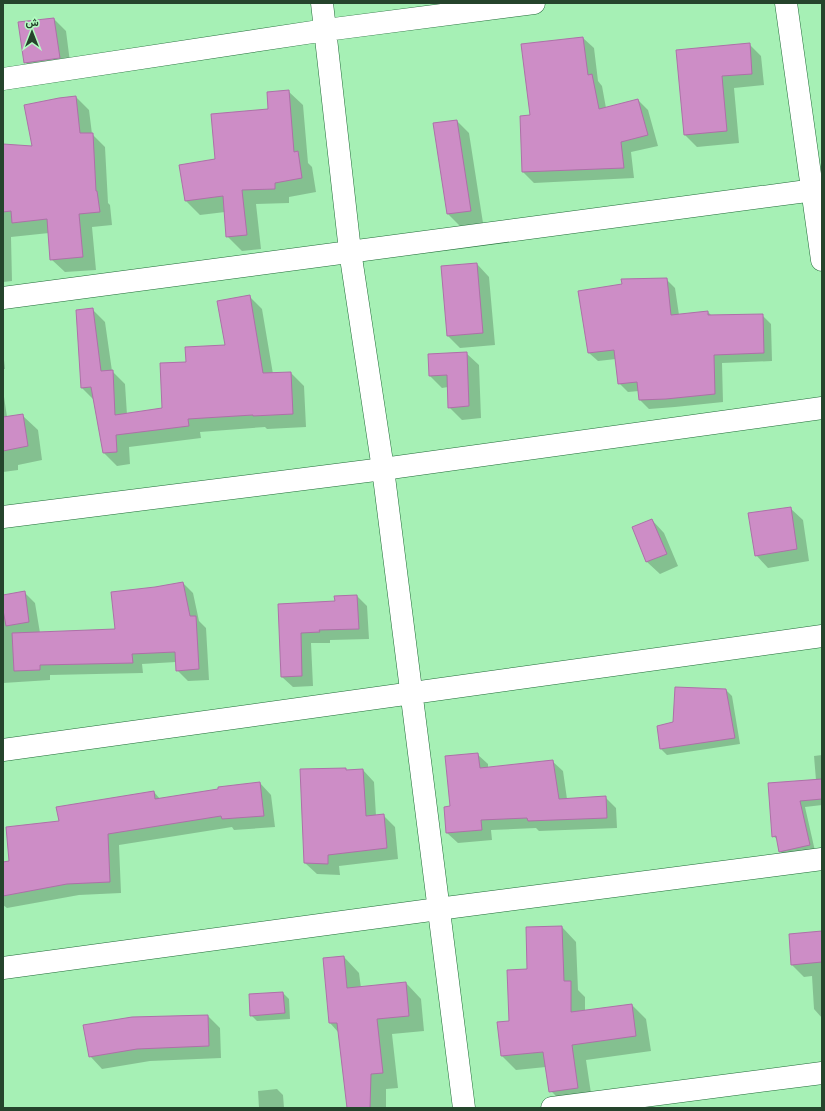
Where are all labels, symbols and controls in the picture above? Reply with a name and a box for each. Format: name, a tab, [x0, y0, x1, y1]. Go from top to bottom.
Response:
north arrow	[12, 12, 52, 52]
text: ش	[25, 14, 39, 29]

